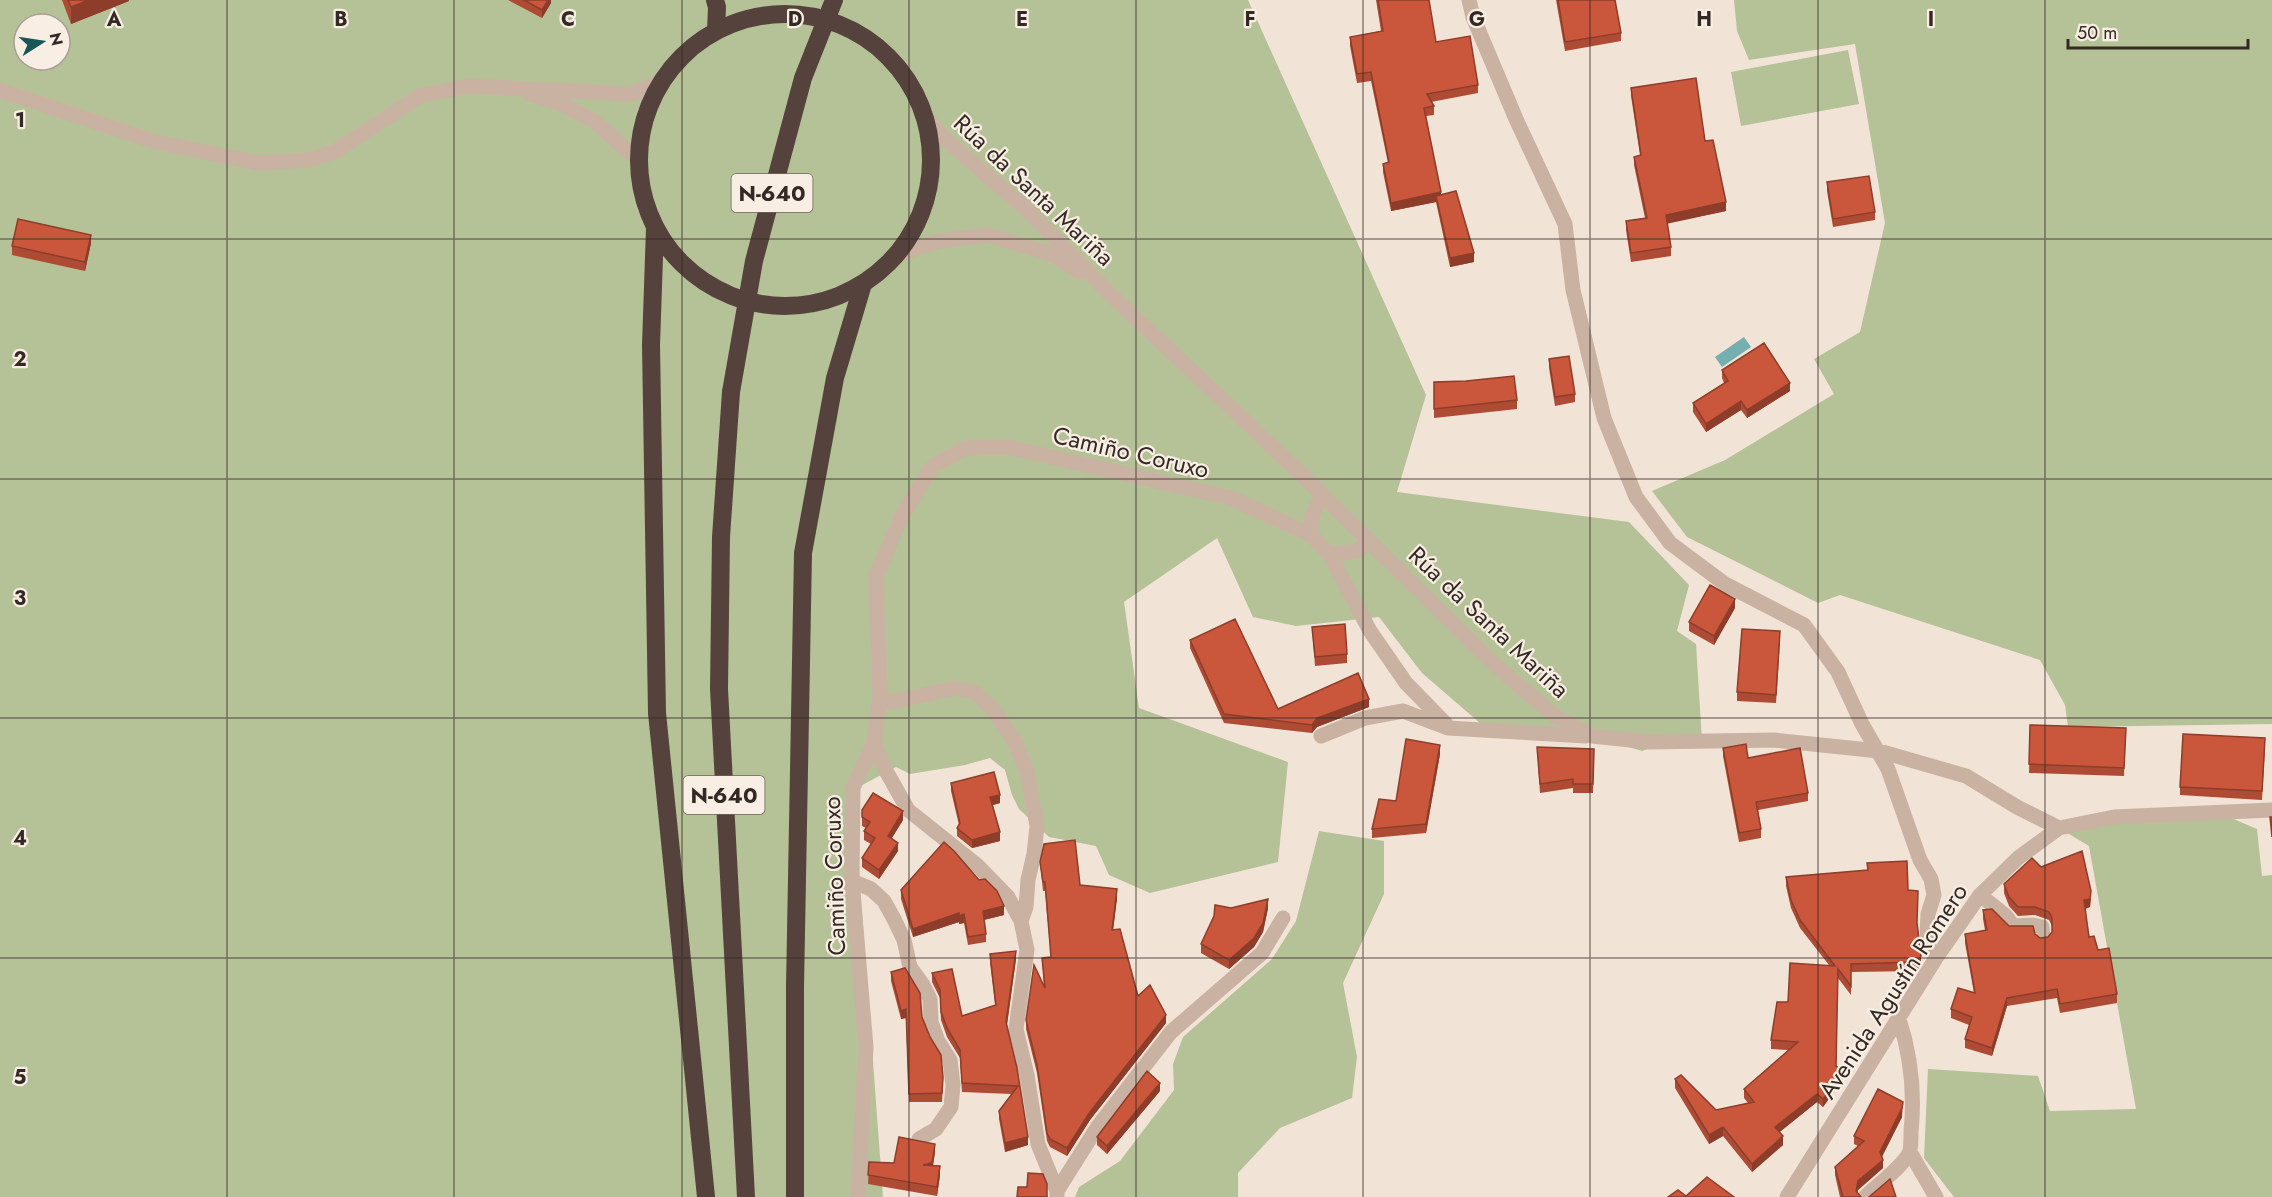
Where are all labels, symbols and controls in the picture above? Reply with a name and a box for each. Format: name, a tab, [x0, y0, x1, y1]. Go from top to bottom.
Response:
text: A	[106, 5, 122, 34]
text: B	[334, 5, 348, 34]
text: C	[561, 5, 575, 34]
text: D	[788, 5, 802, 34]
text: E	[1016, 5, 1028, 34]
text: F	[1244, 5, 1256, 34]
text: G	[1469, 5, 1485, 34]
text: H	[1696, 5, 1712, 34]
text: I	[1928, 5, 1934, 34]
north arrow	[12, 12, 72, 72]
scale bar	[2068, 12, 2248, 50]
text: 50 m	[2077, 20, 2117, 46]
text: N	[44, 30, 69, 48]
text: 1	[15, 106, 25, 135]
street label: Rúa da Santa Mariña	[946, 106, 1122, 274]
road number: N-640	[732, 174, 812, 212]
text: 2	[13, 345, 27, 374]
street label: Camiño Coruxo	[1050, 417, 1212, 487]
street label: Rúa da Santa Mariña	[1401, 538, 1577, 706]
text: 3	[14, 584, 26, 613]
road number: N-640	[684, 776, 764, 814]
street label: Camiño Coruxo	[814, 796, 854, 956]
text: 4	[13, 824, 27, 853]
street label: Avenida Agustín Romero	[1810, 876, 1976, 1106]
text: 5	[14, 1063, 27, 1092]

